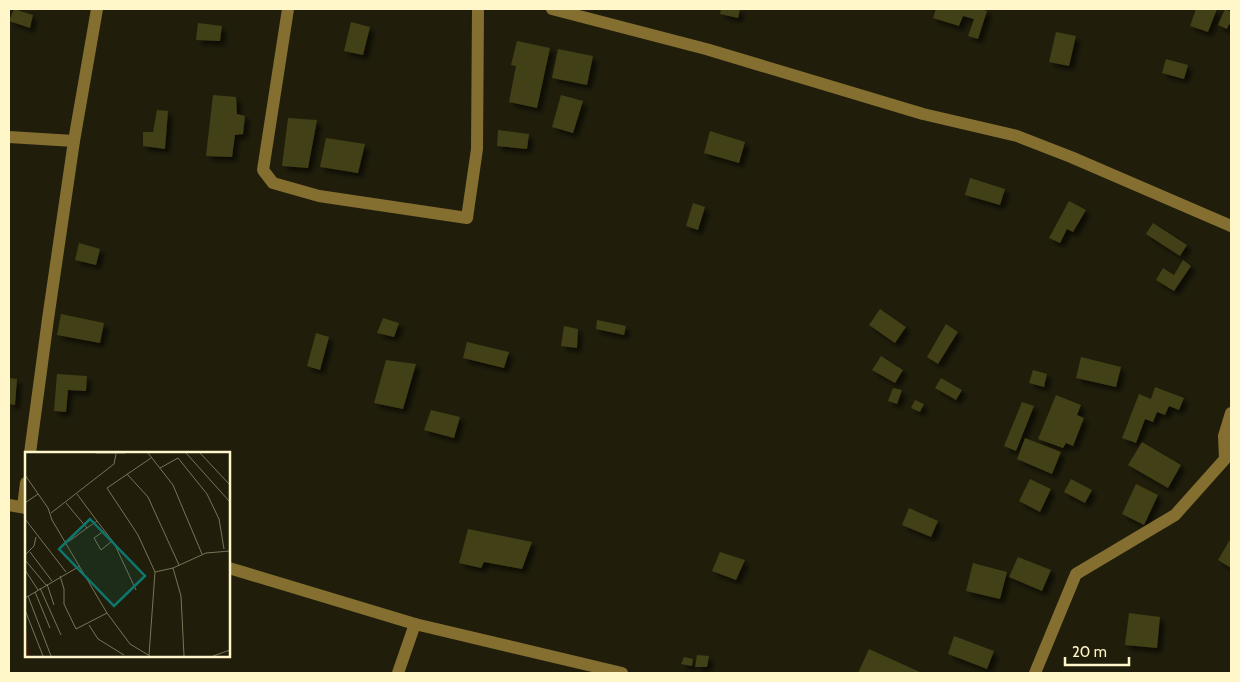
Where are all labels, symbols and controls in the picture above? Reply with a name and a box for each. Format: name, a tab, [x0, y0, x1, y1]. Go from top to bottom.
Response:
inset map	[25, 452, 230, 657]
scale bar	[1065, 634, 1129, 666]
text: 20 m	[1072, 643, 1107, 661]

